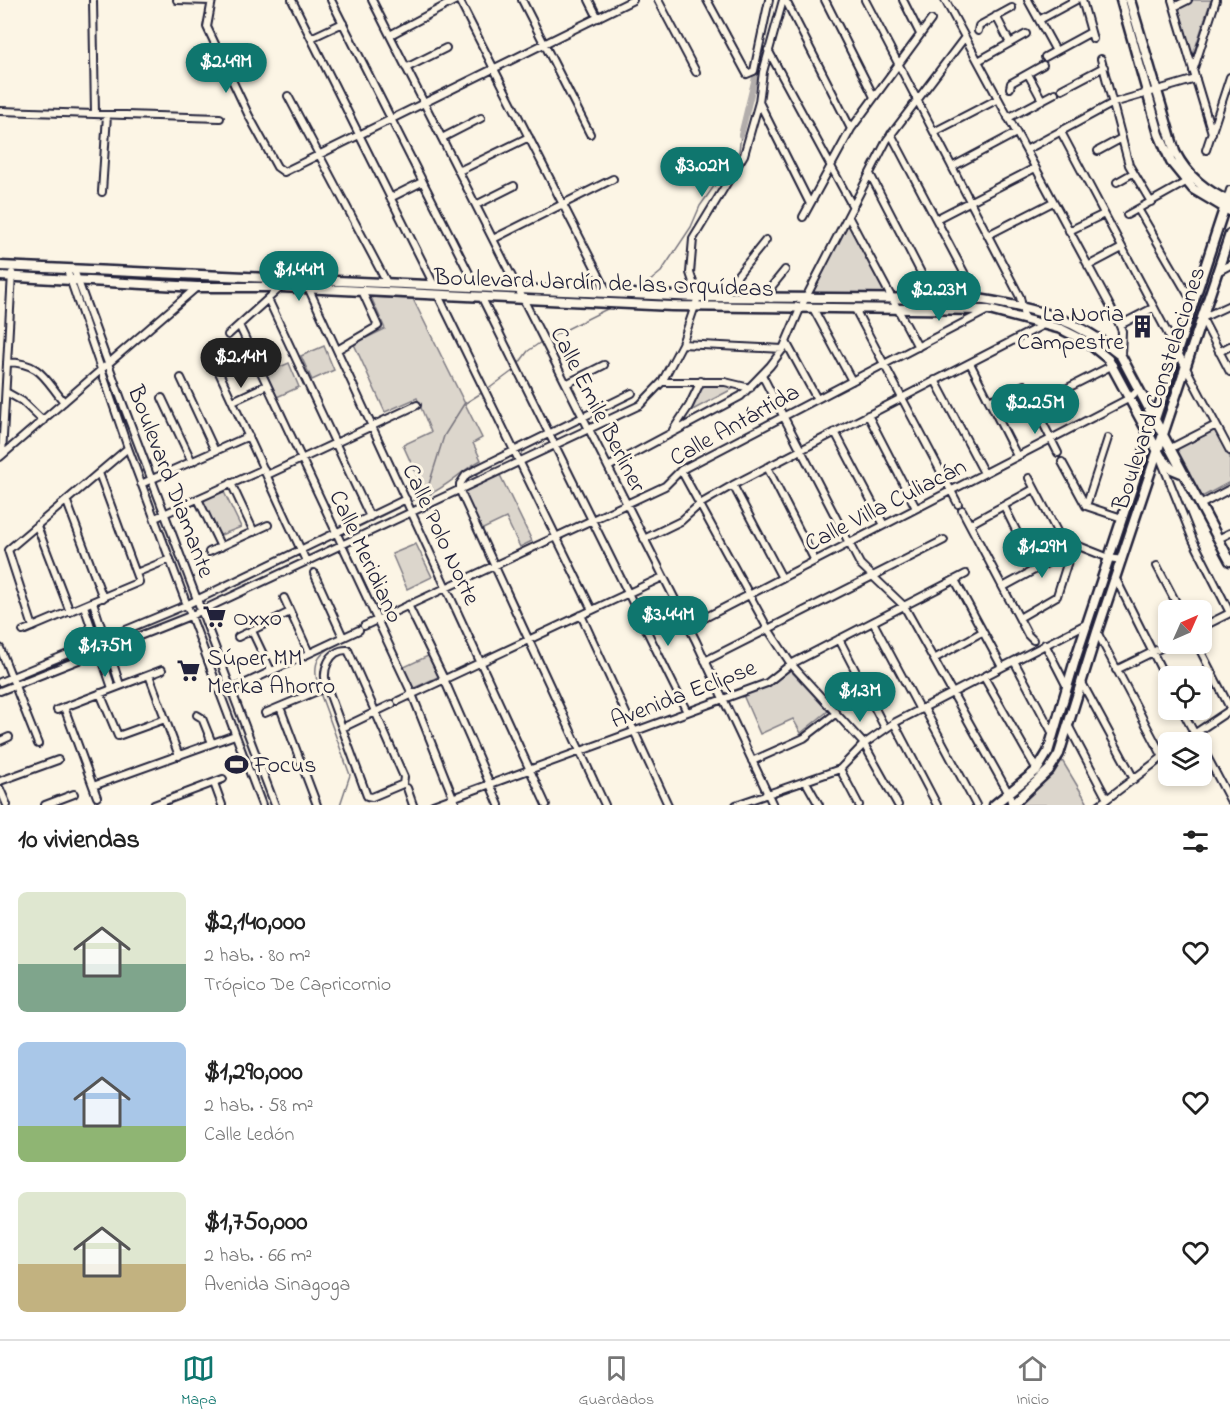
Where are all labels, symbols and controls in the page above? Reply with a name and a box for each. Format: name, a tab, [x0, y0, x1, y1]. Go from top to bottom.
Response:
pin: $2.49M	[177, 43, 275, 94]
text: $2.49M	[200, 48, 252, 77]
pin: $3.02M	[653, 147, 751, 198]
text: $3.02M	[674, 152, 730, 181]
pin: $1.44M	[250, 251, 348, 302]
text: $1.44M	[273, 256, 325, 285]
street label: Boulevard Jardín de las Orquídeas	[432, 261, 774, 308]
street label: Boulevard Constelaciones	[1104, 263, 1216, 516]
pin: $2.23M	[890, 271, 988, 322]
text: $2.23M	[911, 276, 967, 305]
place label: La Noria Campestre	[1017, 298, 1124, 361]
building icon: La Noria Campestre	[1129, 314, 1155, 340]
street label: Calle Emile Berliner	[540, 321, 654, 500]
pin: $2.14M	[192, 338, 290, 389]
text: $2.14M	[215, 343, 267, 372]
street label: Calle Antártida	[664, 376, 807, 476]
street label: Boulevard Diamante	[117, 380, 223, 583]
pin: $2.25M	[986, 384, 1084, 435]
text: $2.25M	[1005, 389, 1065, 418]
street label: Calle Villa Culiacán	[799, 450, 973, 562]
street label: Calle Polo Norte	[392, 458, 488, 612]
street label: Calle Meridiano	[319, 485, 411, 629]
pin: $1.29M	[993, 528, 1091, 579]
text: $1.29M	[1017, 533, 1067, 562]
pin: $3.44M	[619, 596, 717, 647]
north arrow	[1158, 600, 1212, 654]
map controls	[1158, 600, 1212, 786]
text: $3.44M	[641, 601, 695, 630]
place label: Oxxo	[233, 602, 282, 637]
supermarket icon: Oxxo	[202, 604, 228, 630]
pin: $1.75M	[56, 627, 154, 678]
text: $1.75M	[78, 632, 132, 661]
place label: Súper MM Merka Ahorro	[207, 642, 335, 705]
street label: Avenida Eclipse	[606, 651, 762, 739]
supermarket icon: Súper MM Merka Ahorro	[176, 658, 202, 684]
button: locate	[1158, 666, 1212, 720]
pin: $1.3M	[818, 672, 902, 723]
text: $1.3M	[839, 677, 881, 706]
button: layers	[1158, 732, 1212, 786]
place label: Focus	[253, 749, 316, 784]
sports icon: Focus	[223, 751, 249, 777]
text: 10 viviendas	[18, 822, 140, 860]
icon: filters	[1179, 825, 1212, 858]
text: $2,140,000	[204, 904, 306, 942]
icon: home	[66, 916, 138, 988]
icon: heart	[1179, 936, 1212, 969]
text: 2 hab. · 80 m²	[204, 942, 311, 971]
text: Trópico De Capricornio	[204, 971, 391, 1000]
text: $1,290,000	[204, 1054, 303, 1092]
icon: home	[66, 1066, 138, 1138]
icon: heart	[1179, 1086, 1212, 1119]
text: 2 hab. · 58 m²	[204, 1092, 314, 1121]
text: Calle Ledón	[204, 1121, 294, 1150]
text: $1,750,000	[204, 1204, 307, 1242]
icon: home	[66, 1216, 138, 1288]
icon: heart	[1179, 1236, 1212, 1269]
text: 2 hab. · 66 m²	[204, 1242, 312, 1271]
text: Avenida Sinagoga	[204, 1271, 350, 1300]
tab: Mapa	[181, 1352, 217, 1412]
tab: Guardados	[578, 1352, 654, 1412]
tab: Inicio	[1016, 1352, 1049, 1412]

